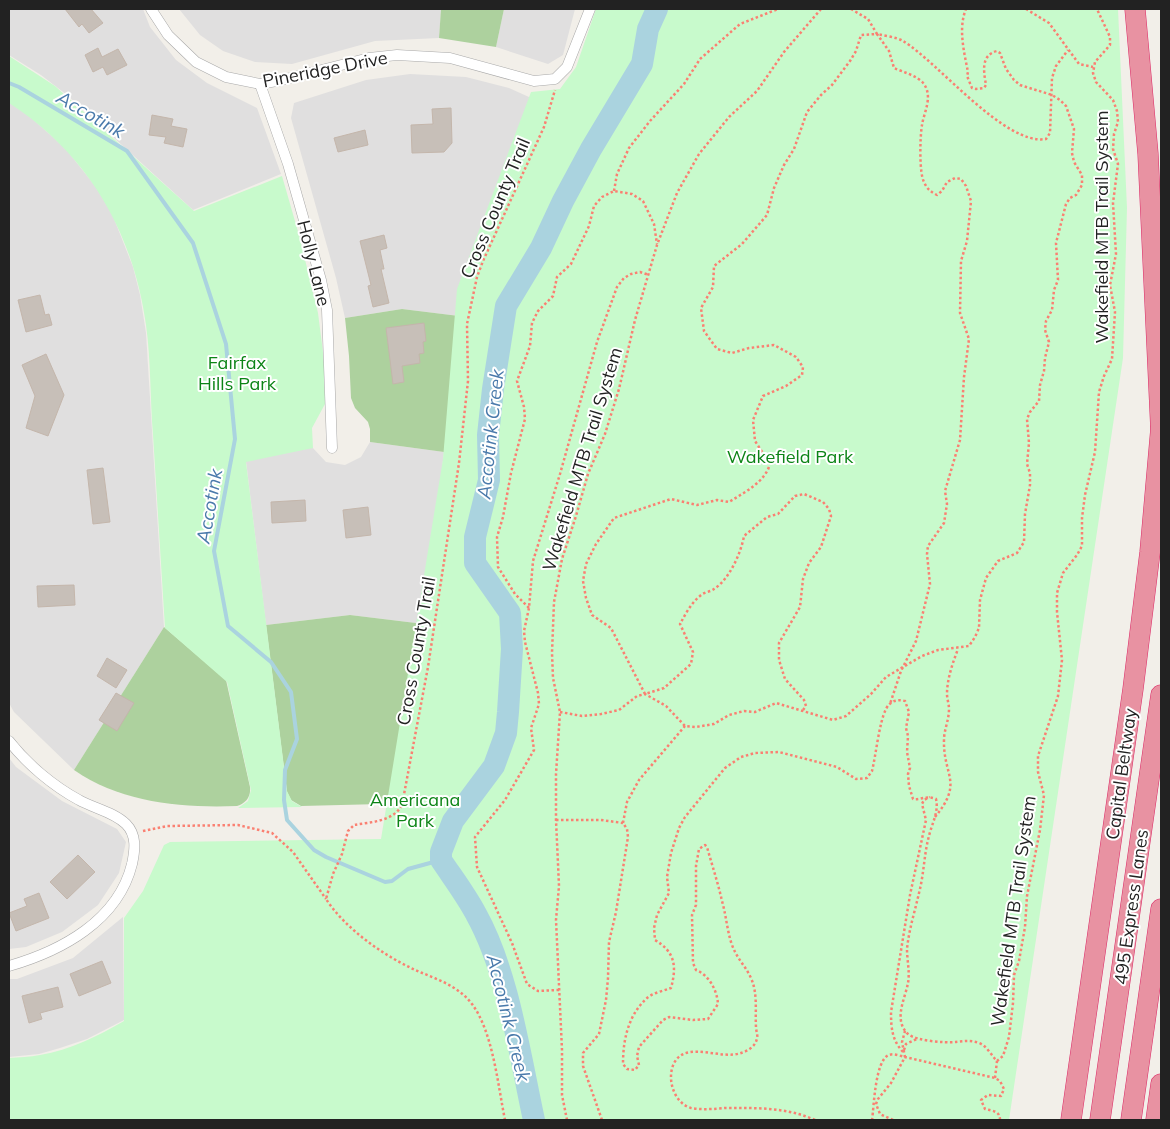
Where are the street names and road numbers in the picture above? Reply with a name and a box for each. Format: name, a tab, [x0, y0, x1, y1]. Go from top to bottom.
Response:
street label: Pineridge Drive	[261, 46, 389, 92]
street label: Wakefield MTB Trail System	[1090, 111, 1113, 343]
street label: Cross County Trail	[455, 134, 535, 282]
street label: Holly Lane	[292, 218, 336, 308]
street label: Wakefield MTB Trail System	[537, 344, 627, 574]
street label: Cross County Trail	[392, 575, 440, 727]
street label: Capital Beltway	[1100, 706, 1142, 841]
street label: Wakefield MTB Trail System	[985, 794, 1041, 1028]
street label: 495 Express Lanes	[1109, 828, 1153, 986]

